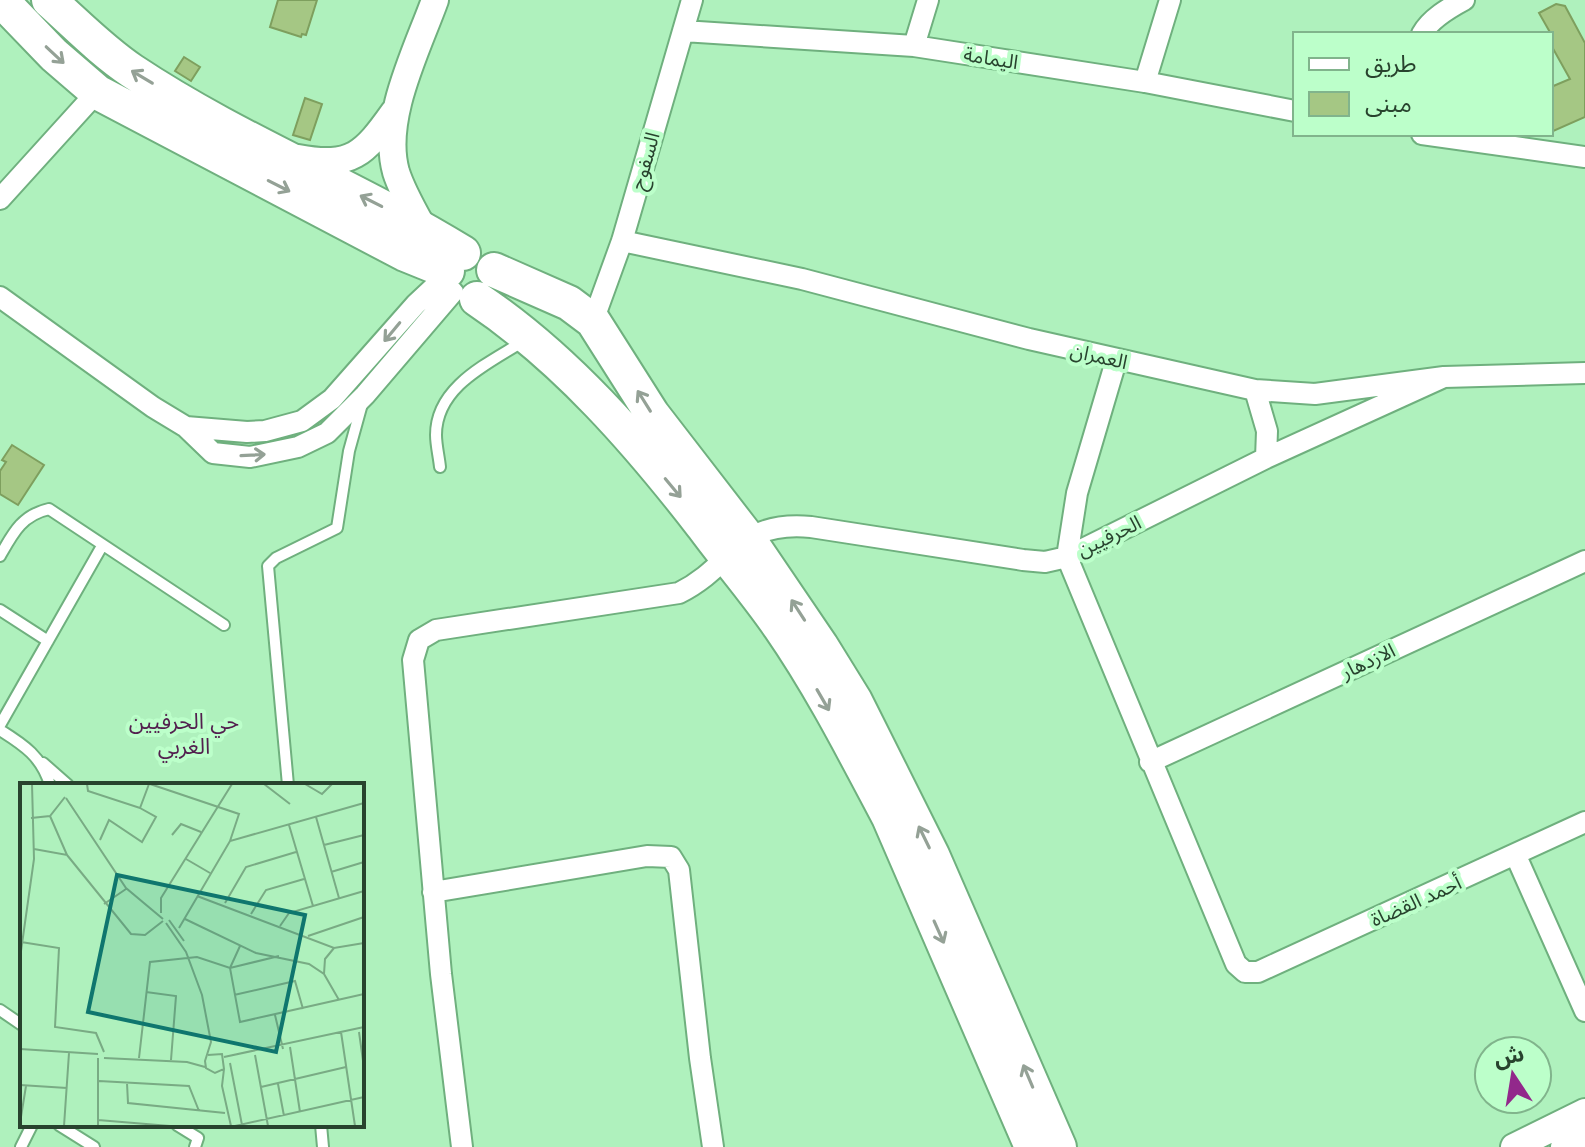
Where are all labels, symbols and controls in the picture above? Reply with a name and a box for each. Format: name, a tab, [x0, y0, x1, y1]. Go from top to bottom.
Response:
legend	[1293, 32, 1553, 136]
street label: اليمامة	[962, 43, 1020, 73]
one-way arrow	[45, 46, 65, 64]
text: طريق	[1365, 50, 1417, 79]
one-way arrow	[131, 69, 154, 85]
text: مبنى	[1365, 90, 1412, 117]
street label: السفوح	[626, 130, 668, 194]
one-way arrow	[266, 179, 290, 194]
one-way arrow	[360, 193, 383, 208]
one-way arrow	[383, 321, 401, 342]
street label: العمران	[1068, 339, 1130, 374]
one-way arrow	[635, 390, 651, 413]
one-way arrow	[239, 448, 266, 463]
one-way arrow	[664, 478, 682, 498]
street label: الحرفيين	[1073, 511, 1145, 562]
one-way arrow	[789, 600, 806, 622]
street label: الازدهار	[1336, 639, 1399, 684]
one-way arrow	[815, 688, 831, 711]
district label: حي الحرفيين الغربي	[129, 709, 239, 763]
inset map	[20, 783, 364, 1127]
one-way arrow	[916, 826, 931, 850]
street label: أحمد القضاة	[1367, 871, 1465, 931]
one-way arrow	[933, 920, 948, 944]
north arrow	[1473, 1035, 1553, 1115]
text: ش	[1492, 1041, 1526, 1071]
one-way arrow	[1019, 1064, 1034, 1089]

